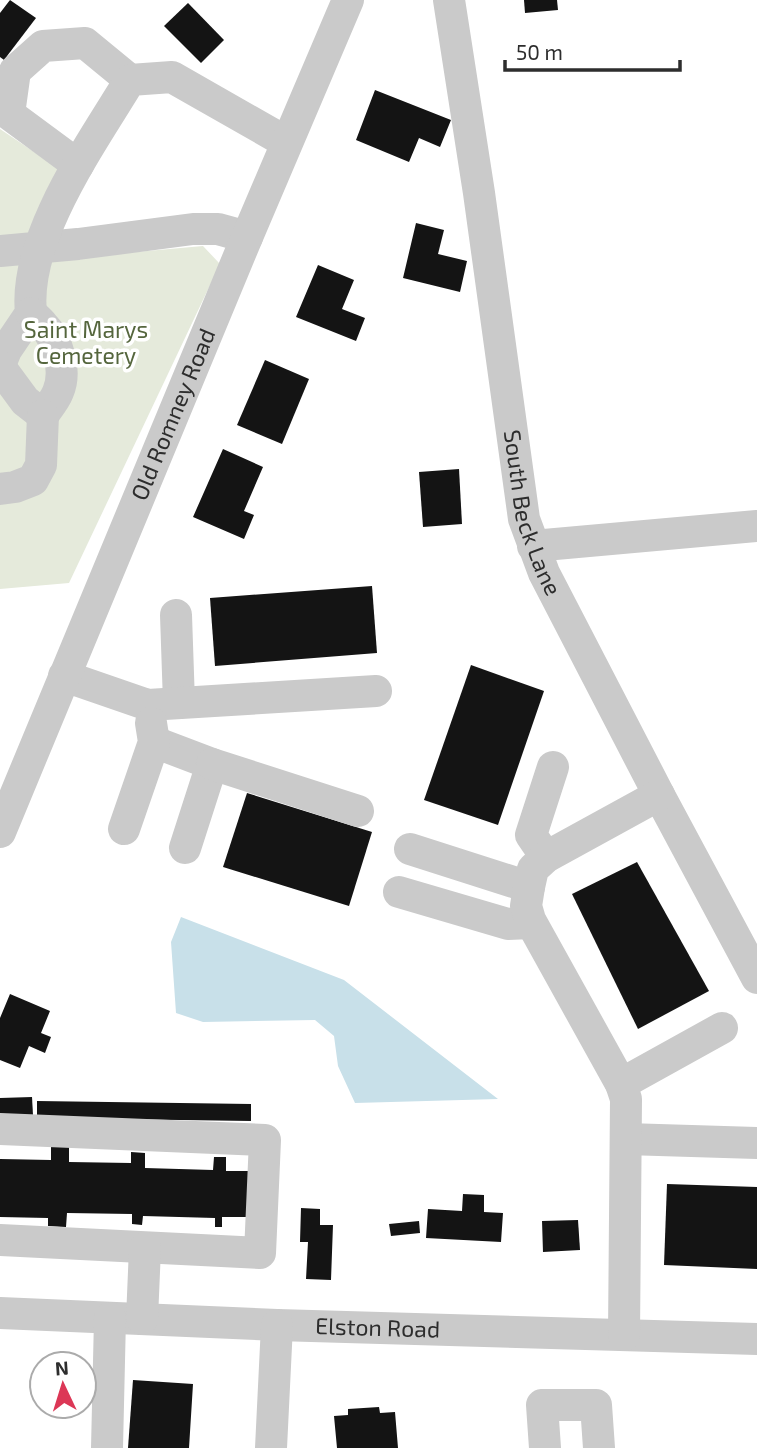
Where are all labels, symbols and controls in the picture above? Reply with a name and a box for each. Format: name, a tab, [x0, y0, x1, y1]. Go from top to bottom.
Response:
scale bar	[505, 28, 680, 72]
text: 50 m	[516, 39, 563, 64]
park label: Saint Marys Cemetery	[24, 315, 148, 369]
street label: Old Romney Road	[124, 324, 220, 504]
street label: South Beck Lane	[499, 428, 568, 600]
street label: Elston Road	[315, 1311, 441, 1343]
north arrow	[28, 1350, 98, 1420]
text: N	[54, 1356, 69, 1379]

